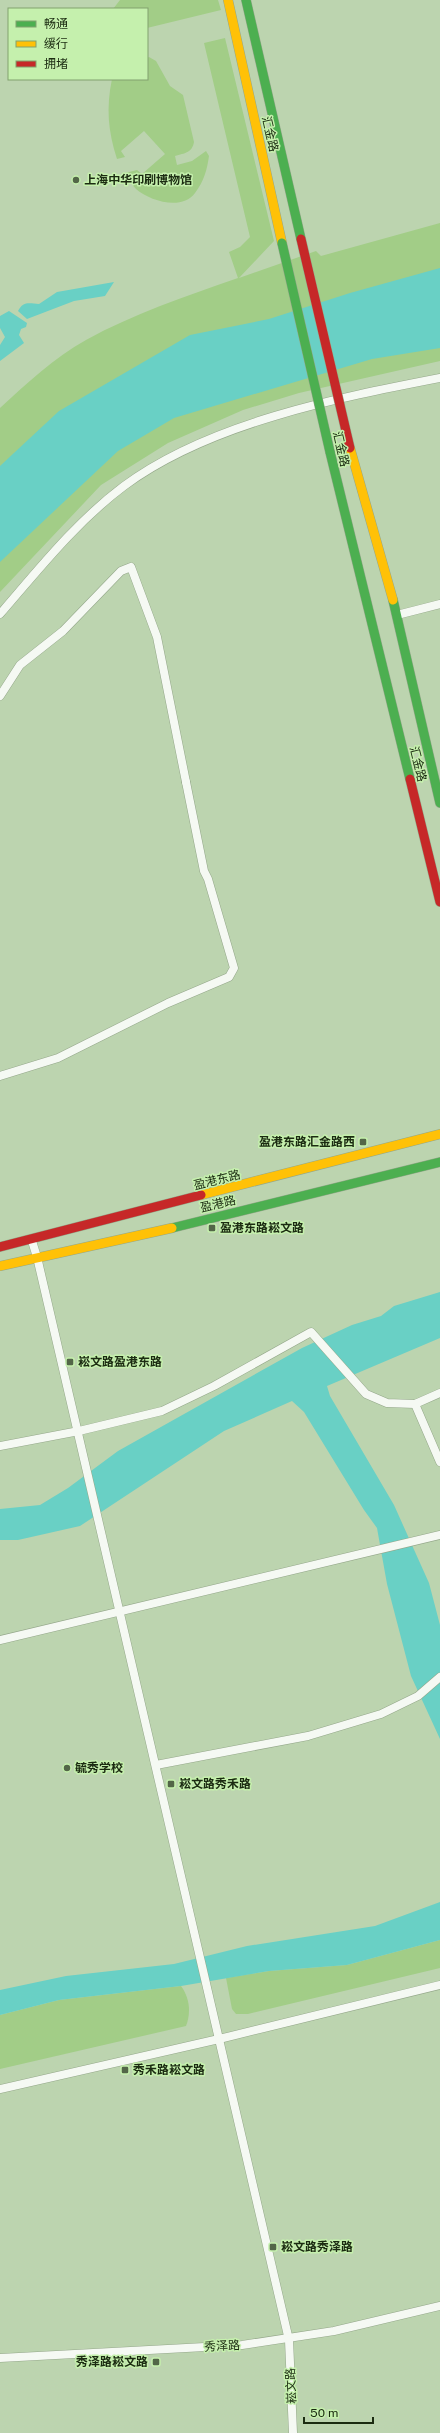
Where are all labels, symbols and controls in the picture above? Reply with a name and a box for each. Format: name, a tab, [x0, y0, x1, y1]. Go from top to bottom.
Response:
legend	[8, 8, 148, 80]
text: 畅通	[44, 17, 68, 31]
text: 缓行	[44, 37, 68, 51]
text: 拥堵	[44, 57, 68, 71]
street label: 汇金路	[259, 115, 281, 153]
place label: 上海中华印刷博物馆	[84, 173, 192, 187]
marker: 上海中华印刷博物馆	[71, 175, 81, 185]
street label: 汇金路	[330, 430, 352, 468]
street label: 汇金路	[407, 745, 429, 783]
place label: 盈港东路汇金路西	[259, 1135, 355, 1149]
marker: 盈港东路汇金路西	[358, 1137, 368, 1147]
street label: 盈港东路	[192, 1167, 242, 1193]
street label: 盈港路	[199, 1193, 237, 1215]
place label: 盈港东路崧文路	[220, 1221, 304, 1235]
marker: 盈港东路崧文路	[207, 1223, 217, 1233]
place label: 崧文路盈港东路	[78, 1355, 162, 1369]
marker: 崧文路盈港东路	[65, 1357, 75, 1367]
place label: 毓秀学校	[75, 1761, 123, 1775]
marker: 毓秀学校	[62, 1763, 72, 1773]
place label: 崧文路秀禾路	[179, 1777, 251, 1791]
marker: 崧文路秀禾路	[166, 1779, 176, 1789]
place label: 秀禾路崧文路	[133, 2063, 205, 2077]
marker: 秀禾路崧文路	[120, 2065, 130, 2075]
place label: 崧文路秀泽路	[281, 2240, 353, 2254]
marker: 崧文路秀泽路	[268, 2242, 278, 2252]
street label: 秀泽路	[204, 2338, 240, 2354]
place label: 秀泽路崧文路	[76, 2355, 148, 2369]
marker: 秀泽路崧文路	[151, 2357, 161, 2367]
street label: 崧文路	[283, 2368, 299, 2404]
scale bar	[304, 2399, 373, 2425]
text: 50 m	[310, 2406, 338, 2420]

